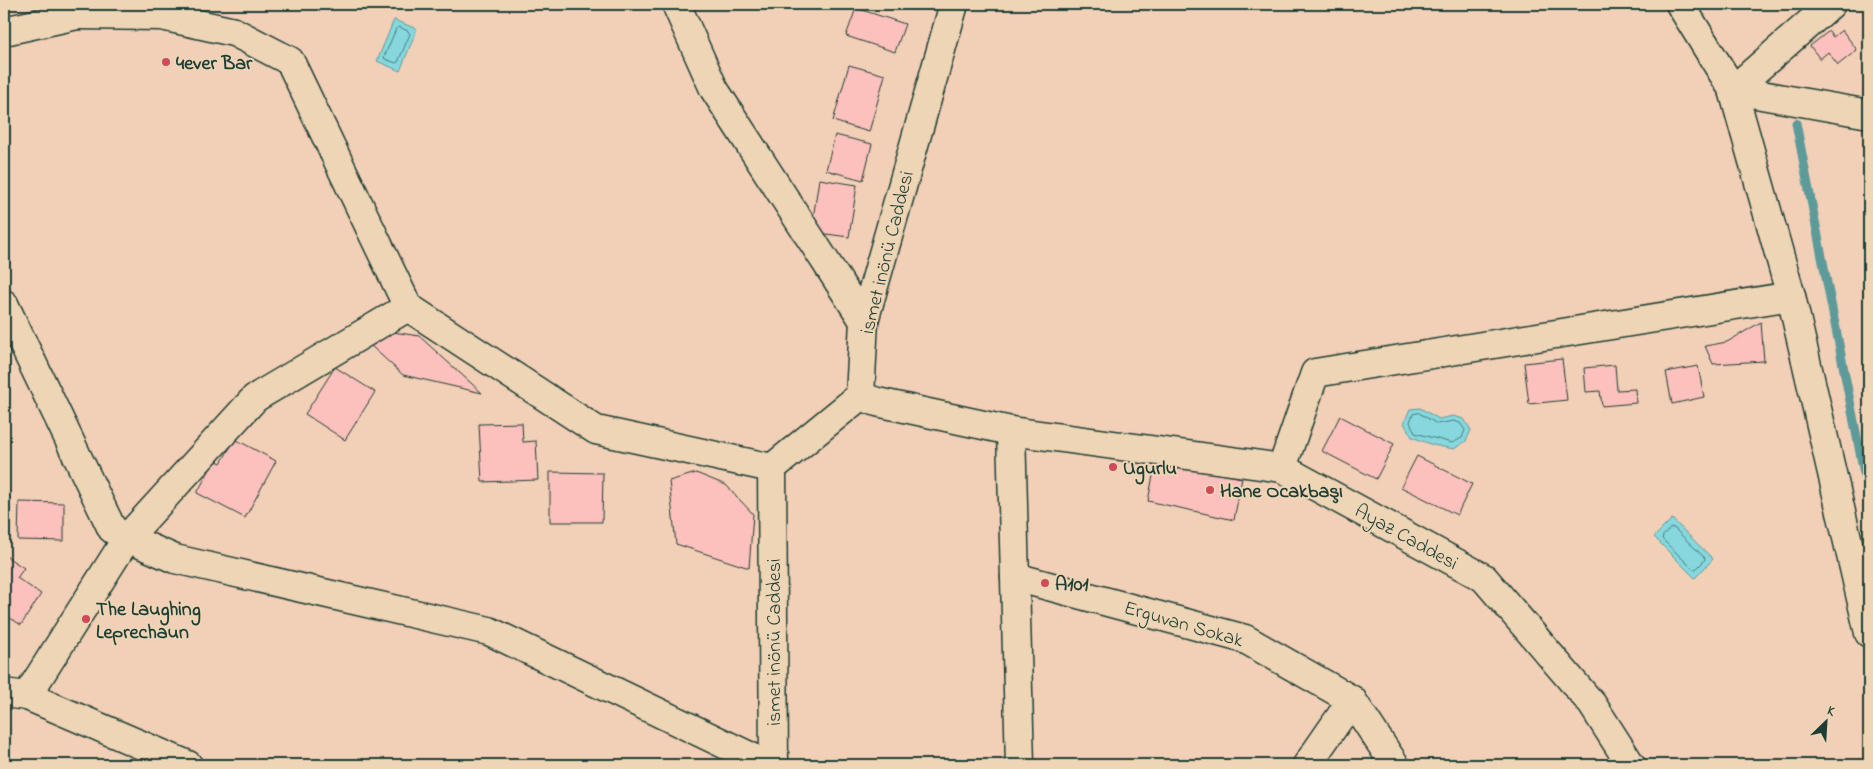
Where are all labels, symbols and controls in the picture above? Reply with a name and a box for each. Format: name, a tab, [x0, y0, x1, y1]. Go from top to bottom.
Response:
place label: 4ever Bar	[176, 50, 253, 79]
marker: 4ever Bar	[160, 56, 172, 68]
street label: ismet inönü Caddesi	[854, 168, 923, 337]
place label: Ugurlu	[1123, 455, 1177, 485]
marker: Ugurlu	[1107, 461, 1119, 473]
place label: Hane Ocakbaşı	[1220, 478, 1343, 507]
marker: Hane Ocakbaşı	[1204, 484, 1216, 496]
street label: Ayaz Caddesi	[1349, 498, 1463, 579]
street label: ismet inönü Caddesi	[761, 558, 790, 726]
place label: A101	[1055, 571, 1089, 600]
marker: A101	[1039, 577, 1051, 589]
street label: Erguvan Sokak	[1120, 595, 1247, 657]
place label: The Laughing Leprechaun	[96, 596, 201, 648]
marker: The Laughing Leprechaun	[80, 613, 92, 625]
north arrow	[1800, 696, 1850, 746]
text: K	[1823, 701, 1839, 723]

